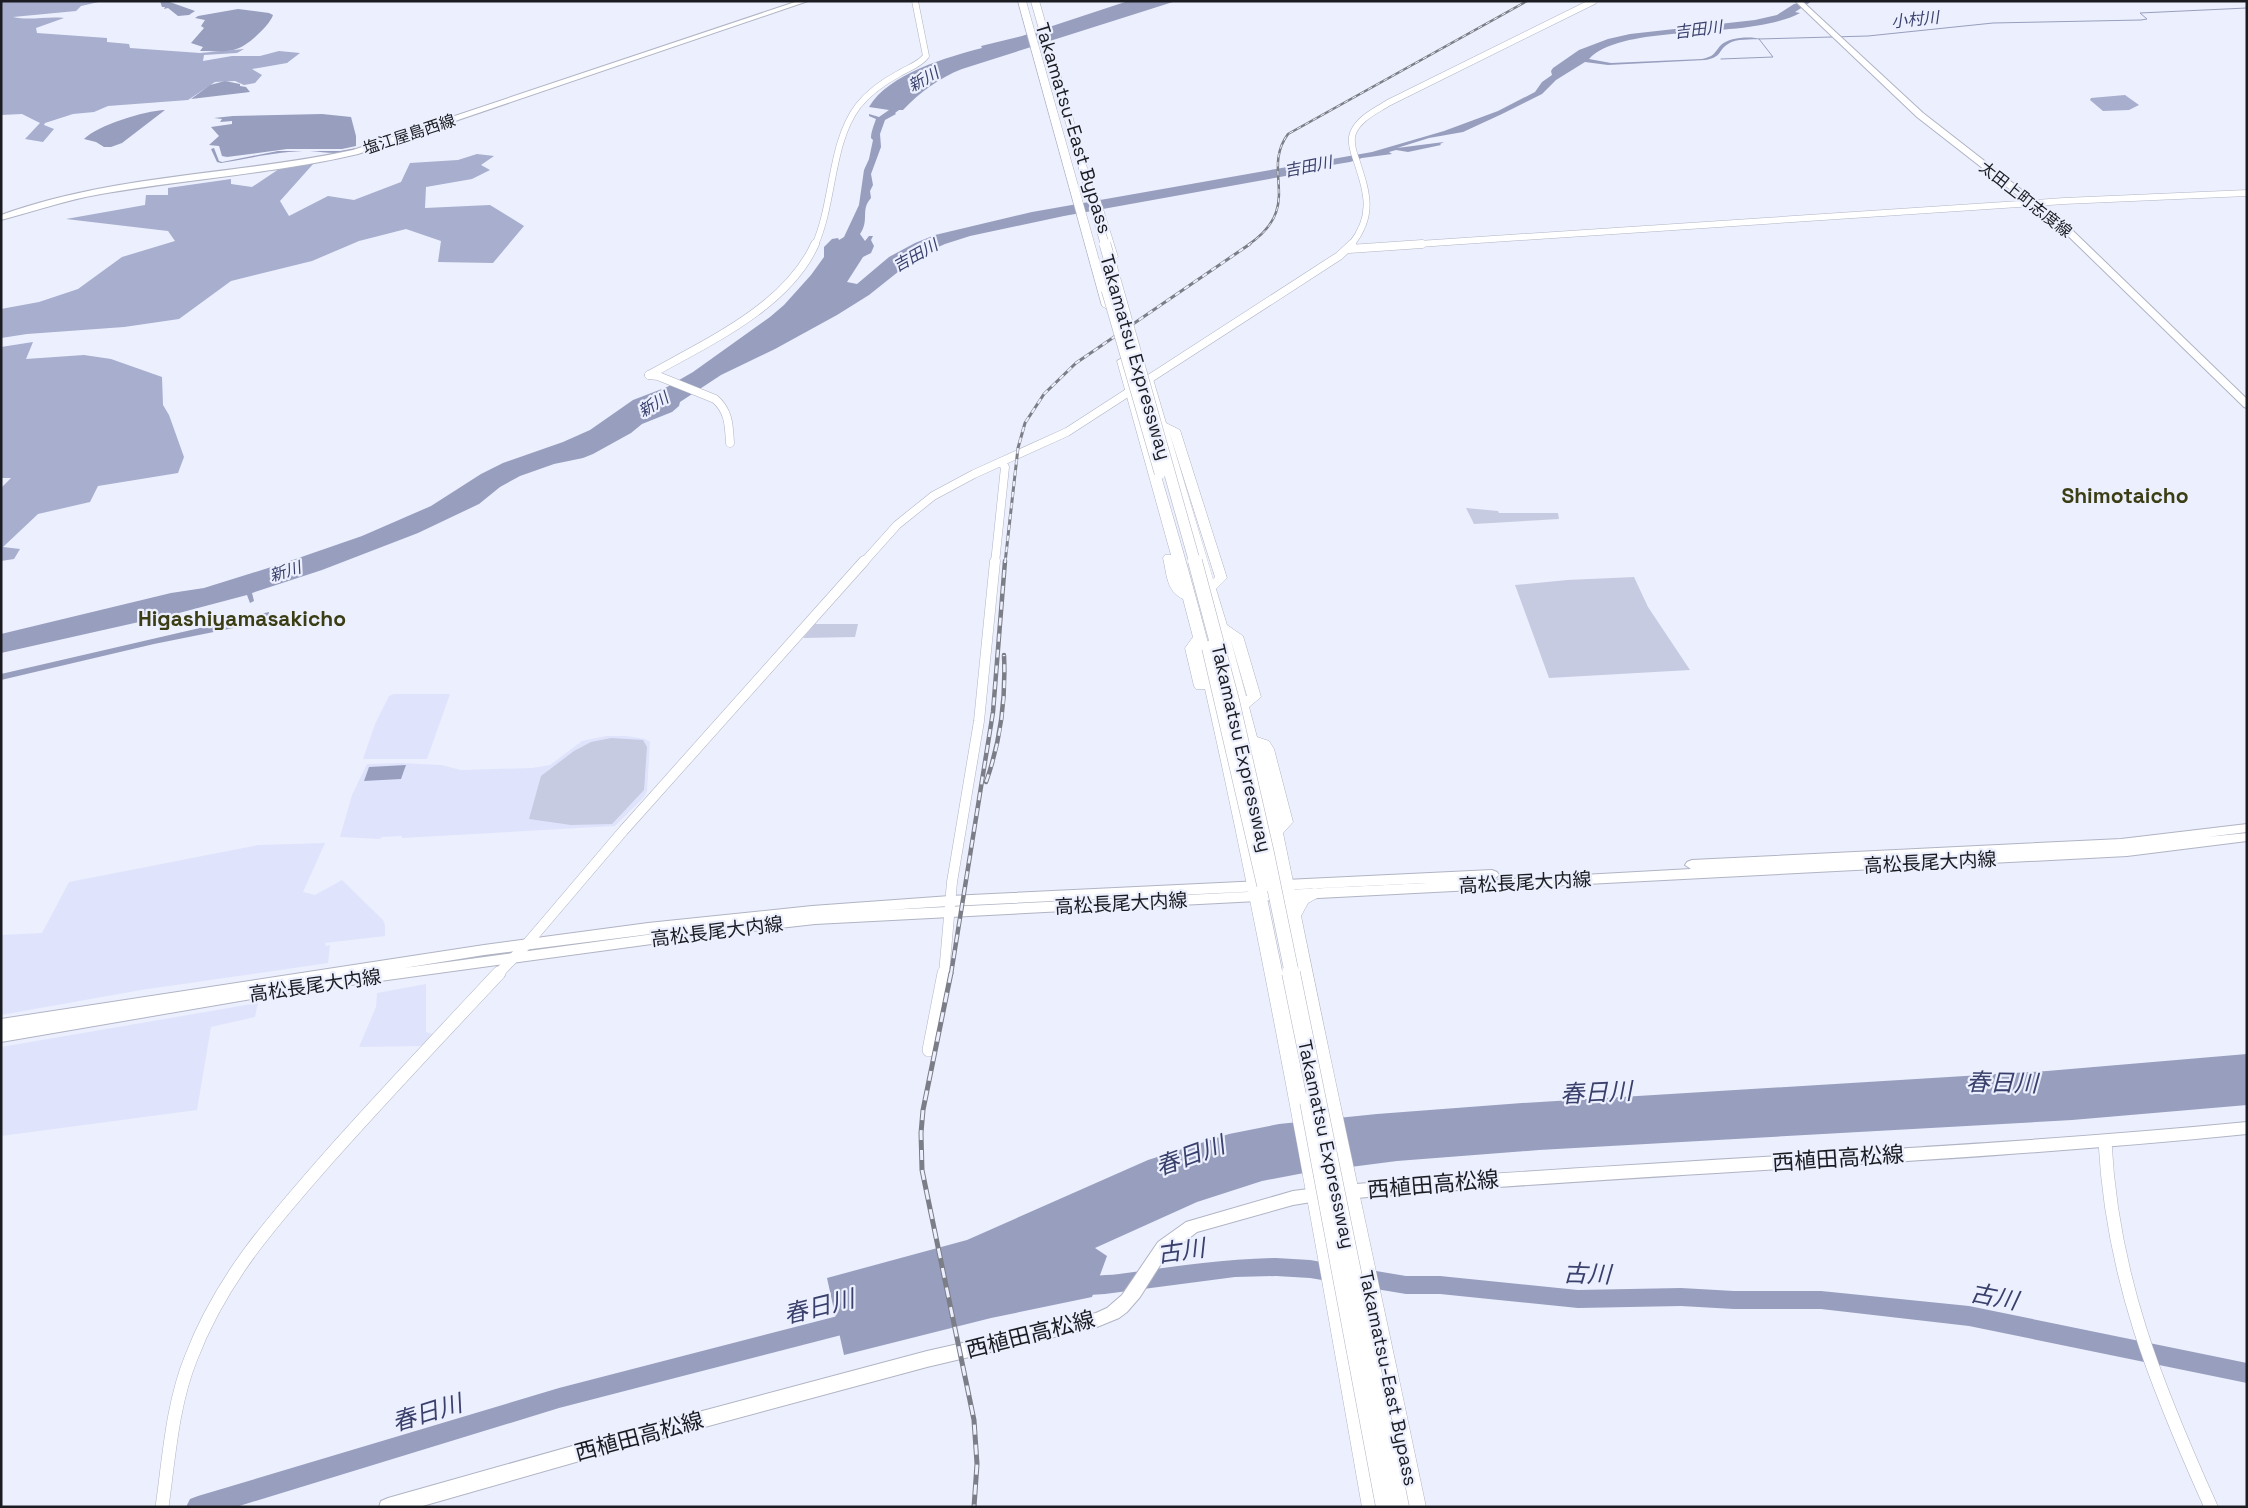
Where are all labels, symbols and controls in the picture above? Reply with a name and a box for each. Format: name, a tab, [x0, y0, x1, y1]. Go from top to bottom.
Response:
water label: 小村川	[1890, 6, 1942, 32]
water label: 吉田川	[1673, 16, 1725, 43]
street label: Takamatsu-East Bypass	[1030, 20, 1118, 237]
water label: 新川	[904, 62, 944, 96]
street label: 塩江屋島西線	[360, 110, 458, 159]
water label: 吉田川	[1283, 151, 1336, 181]
street label: 太田上町志度線	[1975, 157, 2076, 242]
water label: 吉田川	[889, 234, 943, 276]
street label: Takamatsu Expressway	[1094, 251, 1177, 463]
water label: 新川	[634, 386, 674, 422]
district label: Shimotaicho	[2061, 482, 2189, 509]
water label: 新川	[267, 556, 305, 586]
district label: Higashiyamasakicho	[138, 605, 346, 632]
street label: Takamatsu Expressway	[1205, 642, 1278, 855]
street label: 高松長尾大内線	[1863, 847, 1997, 878]
street label: 高松長尾大内線	[1458, 867, 1592, 898]
street label: 高松長尾大内線	[1054, 888, 1188, 919]
street label: 高松長尾大内線	[650, 911, 785, 952]
street label: 高松長尾大内線	[247, 964, 383, 1007]
street label: Takamatsu Expressway	[1292, 1037, 1361, 1251]
water label: 春日川	[1966, 1066, 2041, 1099]
water label: 春日川	[1559, 1075, 1636, 1110]
water label: 春日川	[1151, 1128, 1232, 1182]
street label: 西植田高松線	[1771, 1139, 1905, 1177]
street label: 西植田高松線	[1366, 1164, 1500, 1204]
water label: 古川	[1155, 1231, 1210, 1269]
water label: 古川	[1562, 1257, 1615, 1290]
street label: Takamatsu-East Bypass	[1353, 1268, 1424, 1488]
water label: 古川	[1968, 1277, 2024, 1317]
water label: 春日川	[780, 1282, 860, 1330]
street label: 西植田高松線	[963, 1304, 1097, 1364]
water label: 春日川	[388, 1386, 469, 1438]
street label: 西植田高松線	[572, 1405, 706, 1467]

